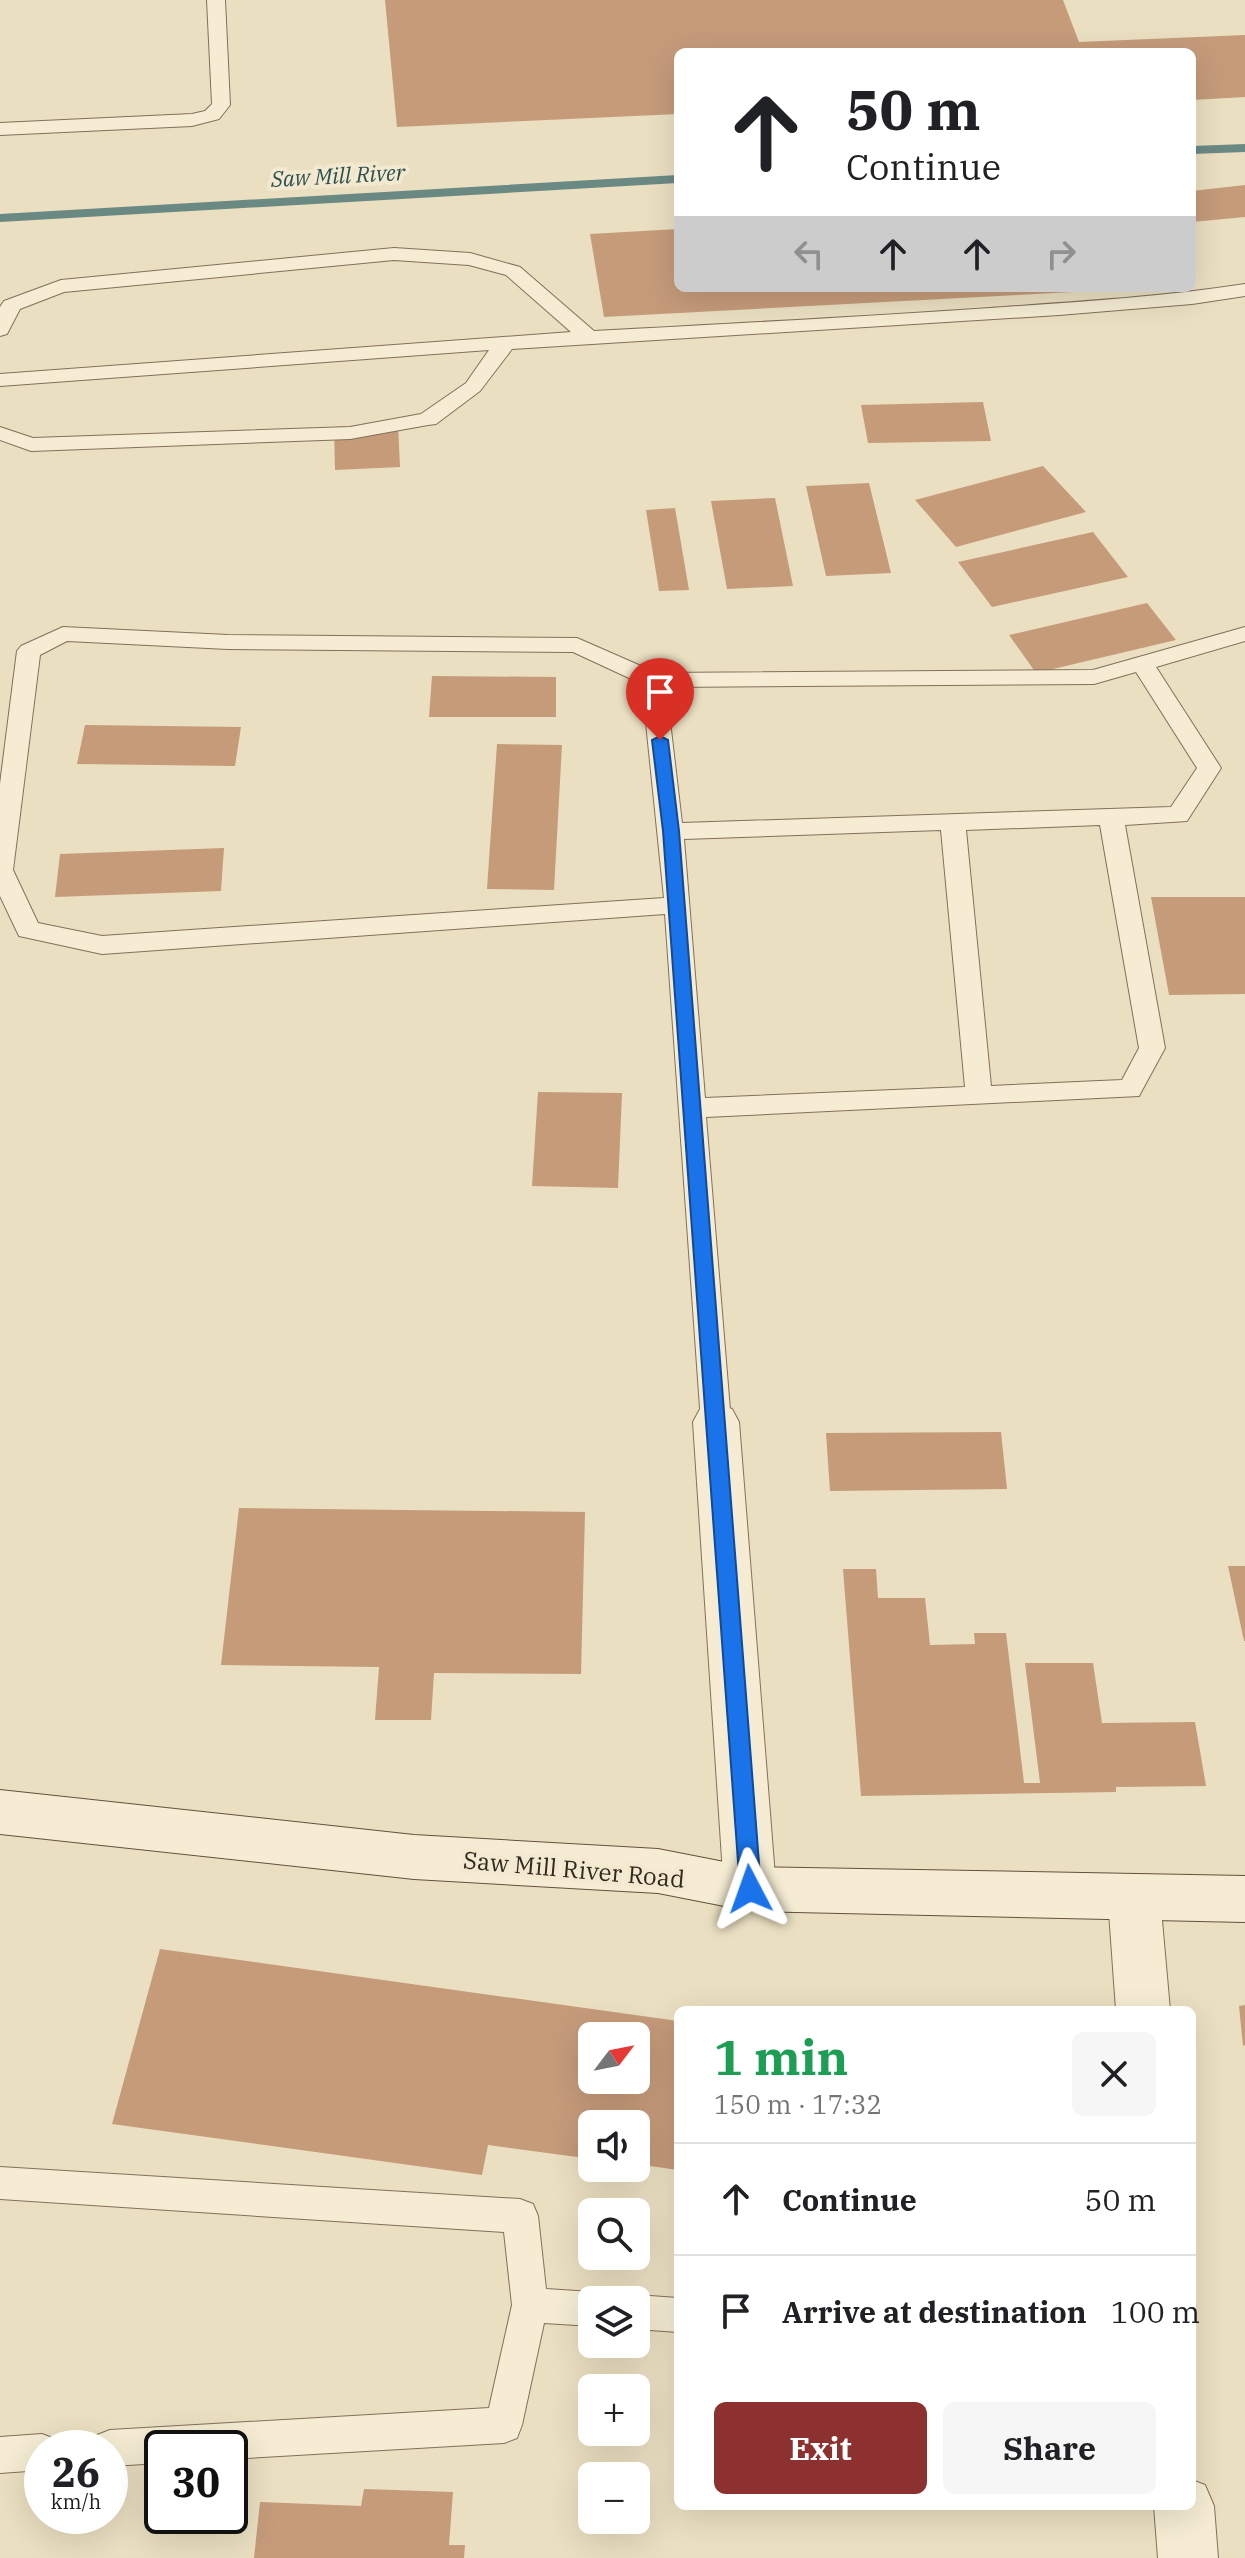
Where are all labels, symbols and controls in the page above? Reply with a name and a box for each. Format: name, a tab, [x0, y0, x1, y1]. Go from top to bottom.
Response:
text: 50 m	[846, 73, 981, 145]
icon: ahead	[714, 80, 818, 184]
text: Continue	[846, 143, 1001, 190]
water label: Saw Mill River	[269, 157, 407, 193]
icon: left	[787, 232, 831, 276]
icon: ahead	[871, 232, 915, 276]
icon: ahead	[955, 232, 999, 276]
icon: right	[1039, 232, 1083, 276]
pin	[626, 658, 694, 740]
icon: arrive	[638, 670, 682, 714]
street label: Saw Mill River Road	[462, 1843, 686, 1895]
position arrow	[708, 1847, 792, 1931]
north arrow	[578, 2022, 650, 2094]
map controls	[578, 2022, 650, 2534]
text: 1 min	[714, 2026, 848, 2088]
button: close	[1072, 2032, 1156, 2116]
text: 150 m · 17:32	[714, 2087, 882, 2121]
button: sound	[578, 2110, 650, 2182]
icon: ahead	[714, 2177, 758, 2221]
text: Continue	[782, 2180, 917, 2219]
text: 50 m	[1084, 2180, 1156, 2219]
button: search	[578, 2198, 650, 2270]
button: layers	[578, 2286, 650, 2358]
icon: arrive	[714, 2289, 758, 2333]
text: Arrive at destination	[782, 2292, 1087, 2331]
text: 100 m	[1111, 2292, 1200, 2331]
button: +	[578, 2374, 650, 2446]
button: Exit	[714, 2402, 927, 2494]
button: Share	[943, 2402, 1156, 2494]
speed limit sign: 30	[144, 2430, 248, 2534]
text: 26	[52, 2446, 100, 2498]
button: −	[578, 2462, 650, 2534]
text: km/h	[51, 2488, 101, 2515]

